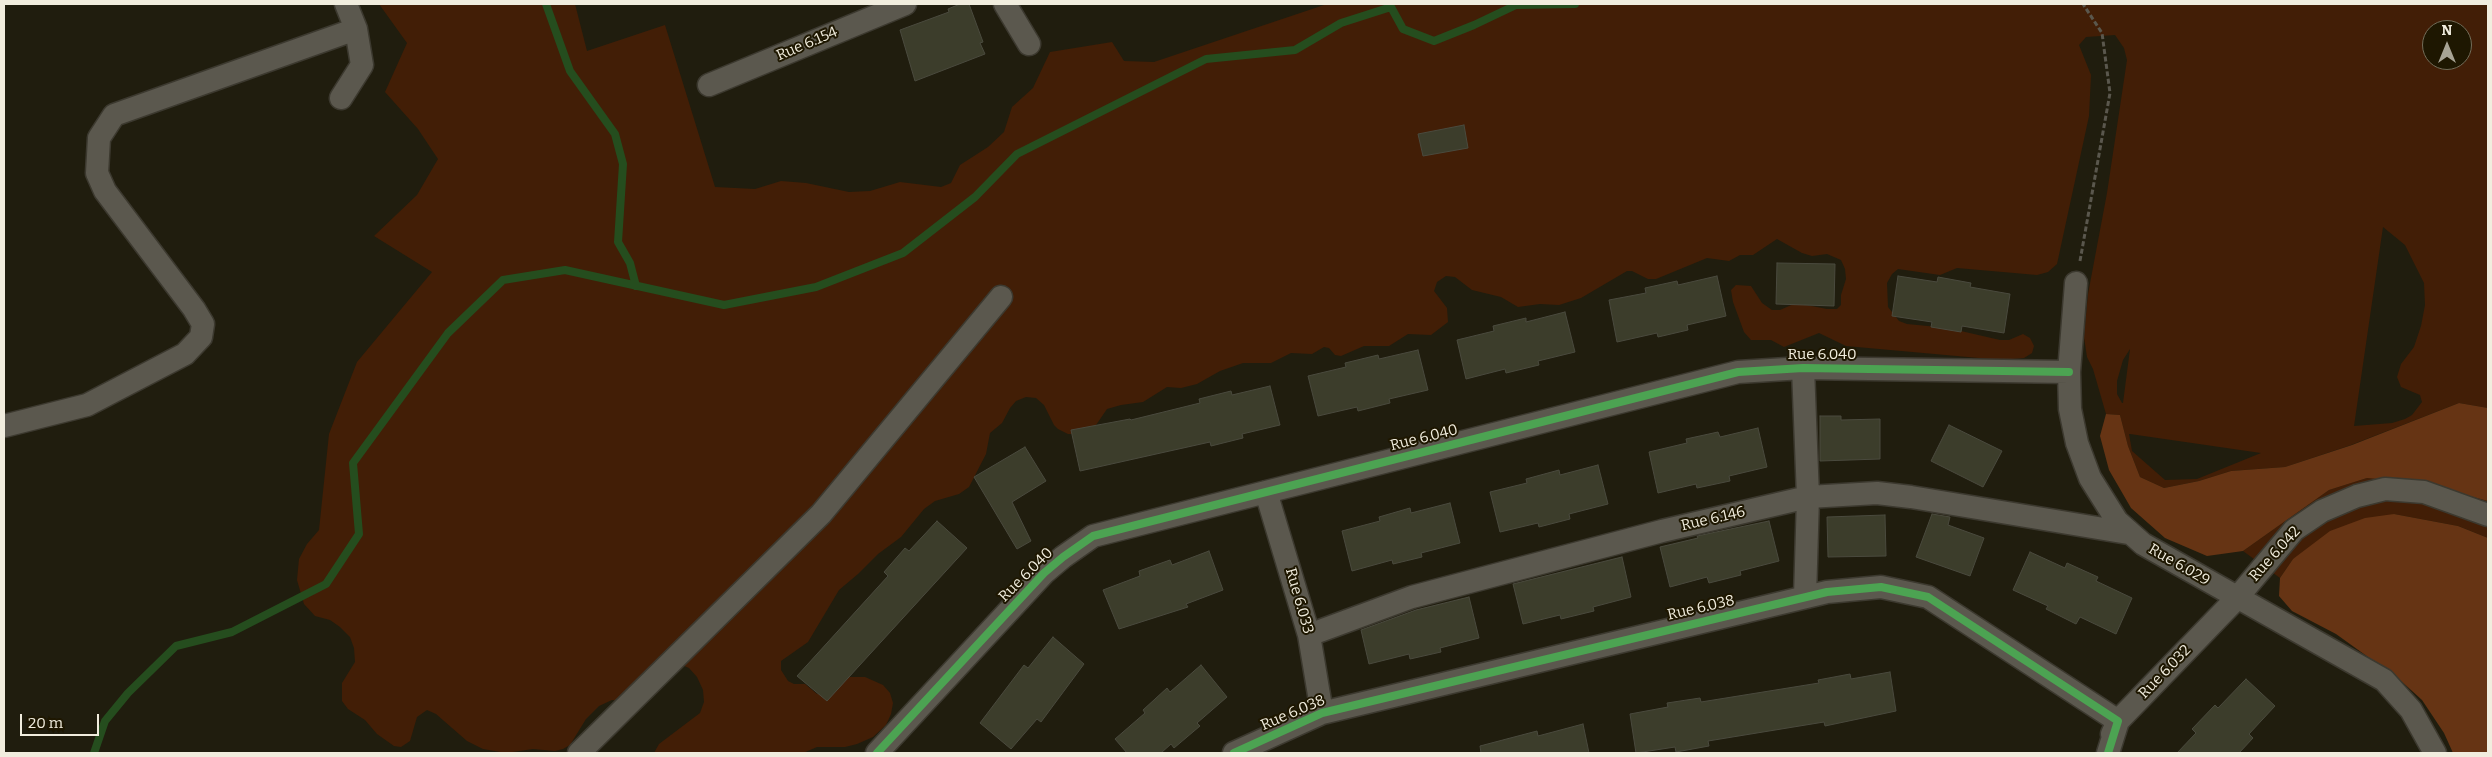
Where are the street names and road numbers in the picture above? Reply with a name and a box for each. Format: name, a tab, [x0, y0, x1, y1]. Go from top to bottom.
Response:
street label: Rue 6.154	[774, 23, 840, 65]
street label: Rue 6.040	[1787, 346, 1857, 364]
street label: Rue 6.040	[1388, 421, 1460, 455]
street label: Rue 6.146	[1679, 503, 1747, 535]
street label: Rue 6.042	[2246, 523, 2304, 585]
street label: Rue 6.029	[2145, 540, 2213, 590]
street label: Rue 6.040	[995, 544, 1057, 606]
street label: Rue 6.033	[1281, 566, 1317, 636]
street label: Rue 6.038	[1666, 592, 1736, 624]
street label: Rue 6.032	[2135, 641, 2195, 703]
street label: Rue 6.038	[1258, 691, 1328, 735]

